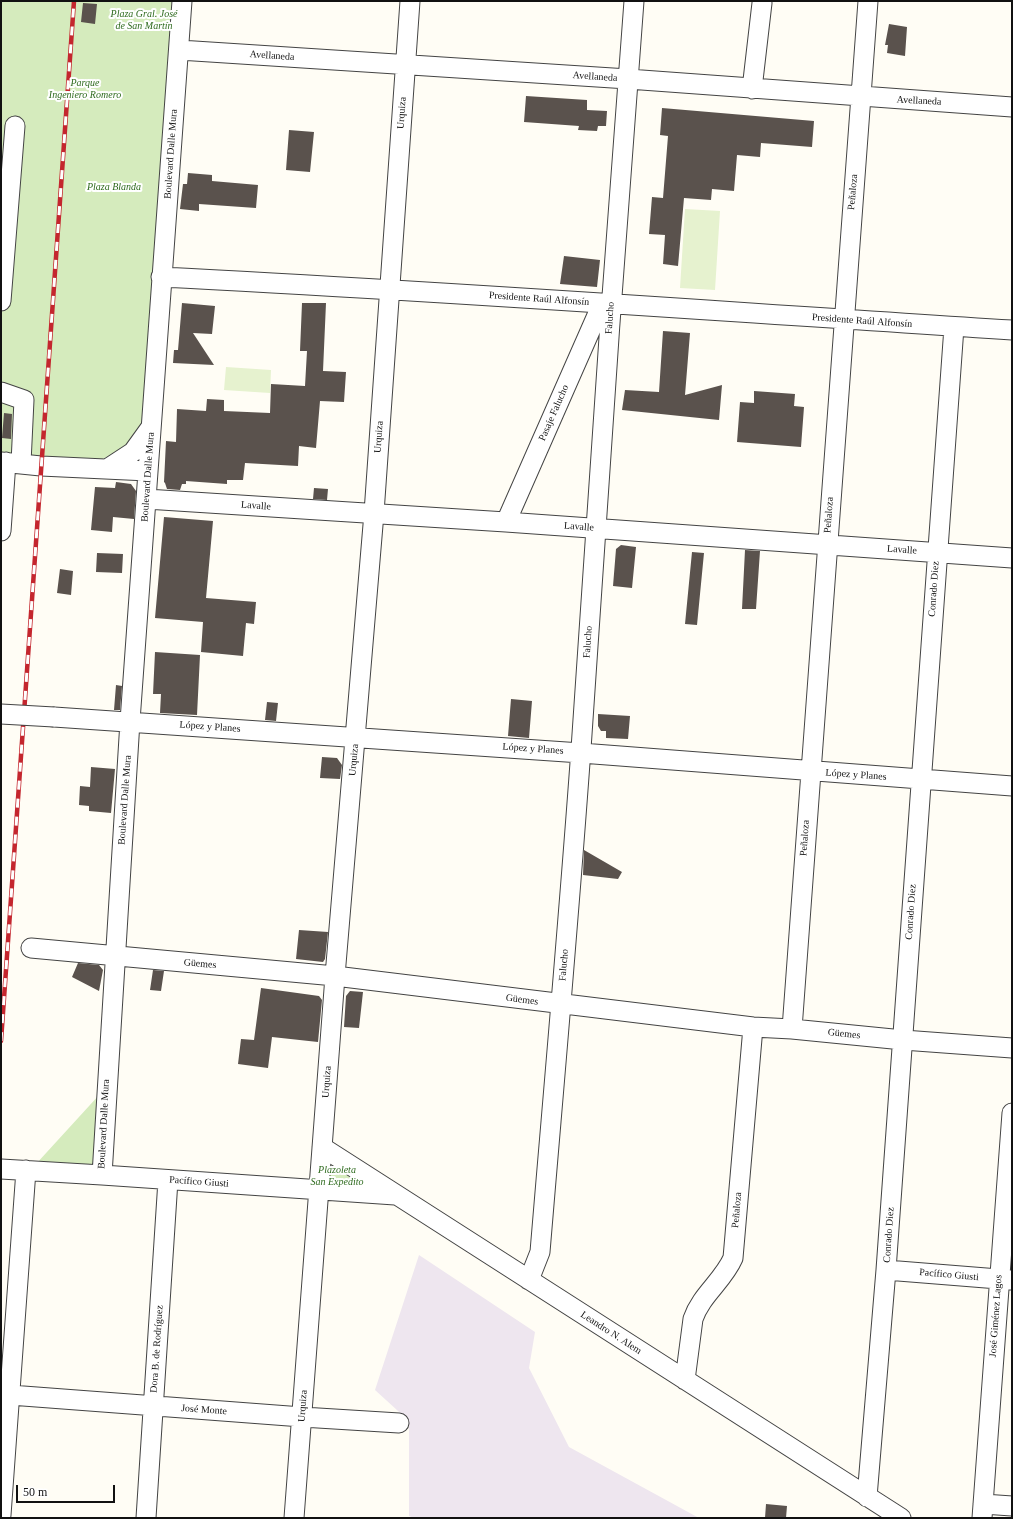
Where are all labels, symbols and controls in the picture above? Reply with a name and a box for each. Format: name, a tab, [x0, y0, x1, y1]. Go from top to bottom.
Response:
park label: Plaza Gral. José de San Martín	[111, 8, 177, 32]
street label: Avellaneda	[249, 48, 295, 64]
street label: Avellaneda	[572, 69, 618, 85]
park label: Parque Ingeniero Romero	[49, 77, 121, 100]
street label: Avellaneda	[896, 94, 942, 108]
street label: Urquiza	[395, 97, 409, 129]
street label: Boulevard Dalle Mura	[162, 109, 180, 199]
street label: Peñaloza	[845, 173, 861, 211]
park label: Plaza Blanda	[87, 181, 141, 193]
street label: Presidente Raúl Alfonsín	[488, 290, 590, 308]
street label: Falucho	[603, 302, 617, 334]
street label: Presidente Raúl Alfonsín	[811, 312, 913, 330]
street label: Pasaje Falucho	[536, 383, 572, 443]
street label: Urquiza	[372, 421, 386, 453]
street label: Boulevard Dalle Mura	[139, 432, 157, 522]
street label: Peñaloza	[822, 497, 836, 533]
street label: Lavalle	[241, 499, 271, 513]
street label: Lavalle	[564, 520, 594, 534]
street label: Lavalle	[887, 543, 917, 557]
street label: Conrado Diez	[926, 561, 942, 617]
street label: Falucho	[581, 626, 595, 658]
street label: López y Planes	[179, 719, 241, 735]
street label: López y Planes	[502, 741, 564, 757]
street label: Urquiza	[347, 743, 361, 777]
street label: Boulevard Dalle Mura	[116, 755, 134, 845]
street label: López y Planes	[825, 767, 887, 783]
street label: Peñaloza	[798, 820, 812, 856]
street label: Conrado Diez	[903, 884, 919, 940]
street label: Falucho	[557, 948, 571, 982]
street label: Güemes	[183, 957, 217, 971]
street label: Güemes	[505, 992, 539, 1008]
street label: Güemes	[827, 1026, 861, 1042]
street label: Urquiza	[320, 1066, 334, 1098]
street label: Boulevard Dalle Mura	[96, 1079, 112, 1169]
park label: Plazoleta San Expedito	[310, 1164, 364, 1188]
street label: Pacífico Giusti	[169, 1174, 229, 1190]
street label: Peñaloza	[729, 1191, 745, 1229]
street label: Conrado Diez	[881, 1207, 897, 1263]
street label: Pacífico Giusti	[919, 1266, 979, 1284]
street label: José Giménez Lagos	[987, 1274, 1005, 1358]
street label: Dora B. de Rodríguez	[148, 1305, 166, 1393]
street label: Leandro N. Alem	[578, 1309, 644, 1357]
street label: Urquiza	[296, 1390, 310, 1422]
street label: José Monte	[181, 1402, 227, 1418]
scale bar	[18, 1477, 117, 1503]
text: 50 m	[23, 1485, 47, 1499]

